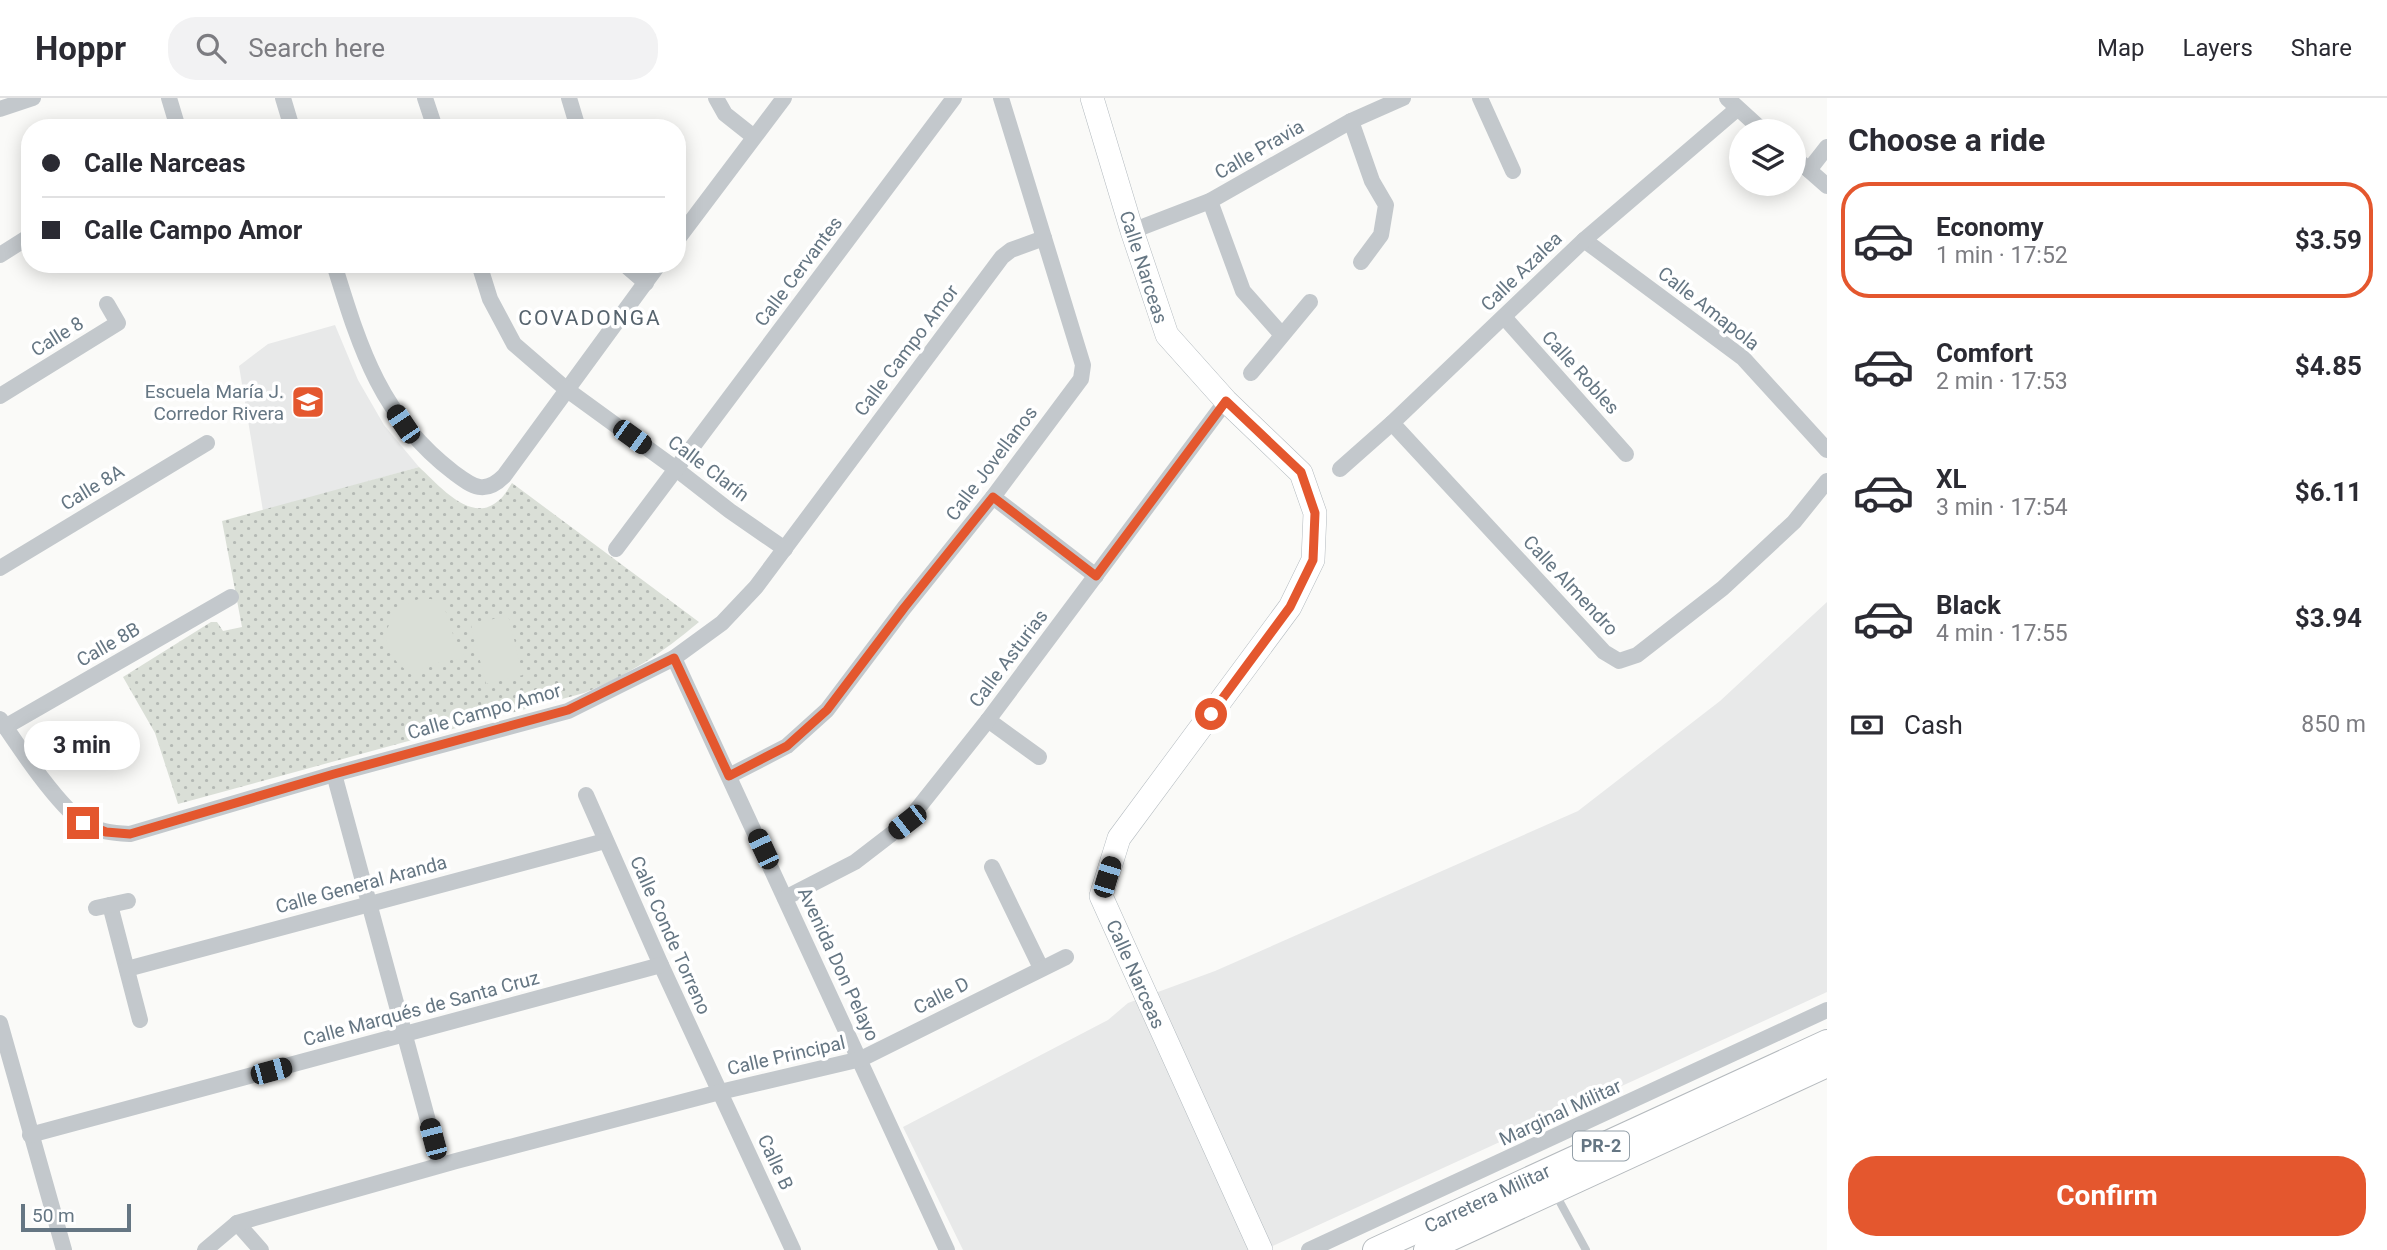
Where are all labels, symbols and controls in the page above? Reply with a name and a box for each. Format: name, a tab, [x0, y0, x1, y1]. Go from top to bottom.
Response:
search box	[168, 17, 658, 80]
text: Hoppr	[35, 29, 126, 68]
icon: search	[192, 29, 230, 67]
text: Search here	[248, 33, 385, 63]
text: Map	[2097, 34, 2145, 62]
text: Layers	[2183, 34, 2253, 62]
text: Share	[2291, 34, 2352, 62]
street label: Calle Pravia	[1211, 115, 1308, 184]
map controls	[1729, 119, 1806, 196]
button: layers	[1729, 119, 1806, 196]
text: Choose a ride	[1848, 121, 2045, 159]
text: Calle Narceas	[84, 148, 246, 178]
street label: Calle Narceas	[1115, 208, 1173, 326]
icon: car	[1852, 209, 1915, 272]
street label: Calle Cervantes	[750, 212, 847, 331]
text: Economy	[1936, 212, 2043, 242]
text: Calle Campo Amor	[84, 215, 302, 245]
text: $3.59	[2295, 225, 2362, 255]
street label: Calle Azalea	[1476, 227, 1567, 316]
text: 1 min · 17:52	[1936, 242, 2068, 269]
street label: Calle Amapola	[1653, 262, 1764, 355]
street label: Calle Campo Amor	[849, 280, 964, 421]
district label: COVADONGA	[518, 306, 662, 330]
street label: Calle 8	[27, 311, 88, 361]
street label: Calle Robles	[1537, 326, 1624, 419]
icon: car	[1852, 335, 1915, 398]
text: Comfort	[1936, 338, 2033, 368]
text: $4.85	[2295, 351, 2362, 381]
text: 2 min · 17:53	[1936, 368, 2068, 395]
place label: Escuela María J. Corredor Rivera	[145, 380, 284, 425]
school or university icon: Escuela María J. Corredor Rivera	[289, 383, 327, 421]
car	[383, 401, 424, 447]
street label: Calle Jovellanos	[941, 401, 1042, 525]
car	[609, 416, 656, 458]
street label: Calle Clarín	[664, 430, 754, 506]
street label: Calle 8A	[56, 459, 129, 515]
icon: car	[1852, 461, 1915, 524]
text: XL	[1936, 464, 1967, 494]
text: $6.11	[2295, 477, 2362, 507]
text: 3 min · 17:54	[1936, 494, 2068, 521]
street label: Calle Almendro	[1518, 530, 1623, 640]
icon: car	[1852, 587, 1915, 650]
text: Black	[1936, 590, 2001, 620]
text: $3.94	[2295, 603, 2362, 633]
street label: Calle Asturias	[964, 605, 1053, 712]
street label: Calle 8B	[73, 617, 144, 672]
text: 4 min · 17:55	[1936, 620, 2068, 647]
street label: Calle Campo Amor	[405, 678, 564, 744]
route start	[1195, 698, 1227, 730]
icon: cash	[1848, 706, 1886, 744]
text: Cash	[1904, 710, 1963, 740]
text: 850 m	[2301, 711, 2366, 738]
callout: 3 min	[25, 722, 141, 770]
text: 3 min	[53, 732, 111, 759]
car	[884, 801, 931, 843]
route end	[67, 807, 99, 839]
car	[745, 826, 782, 872]
street label: Calle General Aranda	[273, 851, 449, 918]
street label: Calle Conde Torreno	[625, 852, 716, 1018]
car	[1091, 854, 1124, 900]
street label: Avenida Don Pelayo	[793, 884, 884, 1045]
street label: Calle Narceas	[1101, 916, 1170, 1032]
street label: Calle Marqués de Santa Cruz	[301, 966, 542, 1051]
street label: Calle D	[910, 972, 973, 1019]
street label: Calle Principal	[725, 1031, 847, 1080]
car	[248, 1055, 295, 1087]
street label: Marginal Militar	[1495, 1074, 1625, 1151]
car	[418, 1116, 449, 1162]
street label: Calle B	[753, 1131, 798, 1194]
road number: PR-2	[1573, 1132, 1629, 1161]
button: Confirm	[1848, 1156, 2366, 1236]
street label: Carretera Militar	[1421, 1159, 1554, 1238]
scale bar	[21, 1201, 131, 1233]
text: 50 m	[32, 1204, 75, 1227]

